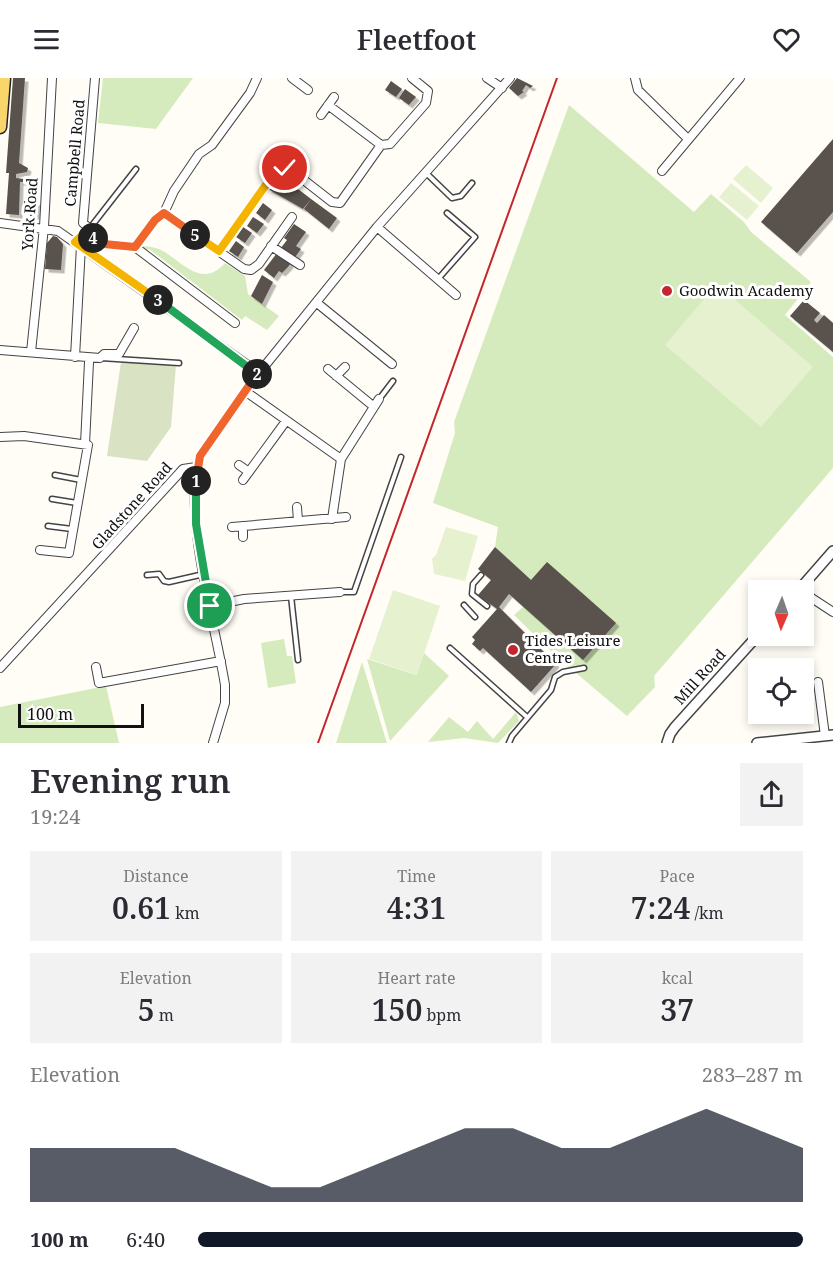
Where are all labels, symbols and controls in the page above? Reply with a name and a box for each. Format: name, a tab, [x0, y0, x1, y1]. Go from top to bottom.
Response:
text: Fleetfoot	[357, 21, 476, 58]
icon: menu	[30, 23, 63, 56]
icon: heart	[770, 23, 803, 56]
street label: Campbell Road	[59, 98, 89, 207]
pin	[259, 142, 310, 193]
icon: check	[268, 151, 301, 184]
street label: York Road	[16, 177, 42, 252]
pin: 5	[180, 220, 210, 250]
pin: 4	[78, 223, 108, 253]
text: 5	[190, 224, 200, 246]
text: 4	[88, 227, 98, 249]
place label: Goodwin Academy	[679, 280, 814, 300]
marker: Goodwin Academy	[660, 284, 674, 298]
pin: 3	[143, 285, 173, 315]
text: 3	[153, 289, 163, 311]
pin: 2	[242, 359, 272, 389]
text: 2	[252, 363, 262, 385]
street label: Gladstone Road	[87, 457, 176, 553]
pin: 1	[181, 466, 211, 496]
text: 1	[191, 470, 201, 492]
pin	[184, 580, 235, 631]
north arrow	[748, 580, 814, 646]
map controls	[748, 580, 814, 724]
icon: arrive	[193, 589, 226, 622]
place label: Tides Leisure Centre	[525, 630, 620, 667]
marker: Tides Leisure Centre	[506, 643, 520, 657]
street label: Mill Road	[669, 644, 730, 708]
button: locate	[748, 658, 814, 724]
scale bar	[18, 701, 144, 728]
text: 100 m	[27, 703, 73, 725]
text: Evening run	[30, 758, 231, 803]
button: share	[740, 763, 803, 826]
text: 19:24	[30, 803, 80, 830]
text: Distance	[123, 865, 189, 887]
text: Time	[397, 865, 436, 887]
text: Pace	[660, 865, 695, 887]
text: 0.61	[112, 887, 171, 928]
text: 4:31	[387, 887, 446, 928]
text: 7:24	[631, 887, 690, 928]
text: km	[171, 902, 200, 924]
text: /km	[690, 902, 724, 924]
text: Elevation	[120, 967, 192, 989]
text: Heart rate	[377, 967, 456, 989]
text: kcal	[662, 967, 693, 989]
text: 5	[138, 989, 155, 1030]
text: 150	[372, 989, 422, 1030]
text: 37	[660, 989, 694, 1030]
text: m	[155, 1004, 174, 1026]
text: bpm	[422, 1004, 461, 1026]
text: Elevation	[30, 1061, 120, 1088]
text: 283–287 m	[702, 1061, 803, 1088]
text: 100 m	[30, 1226, 89, 1253]
text: 6:40	[126, 1226, 165, 1253]

